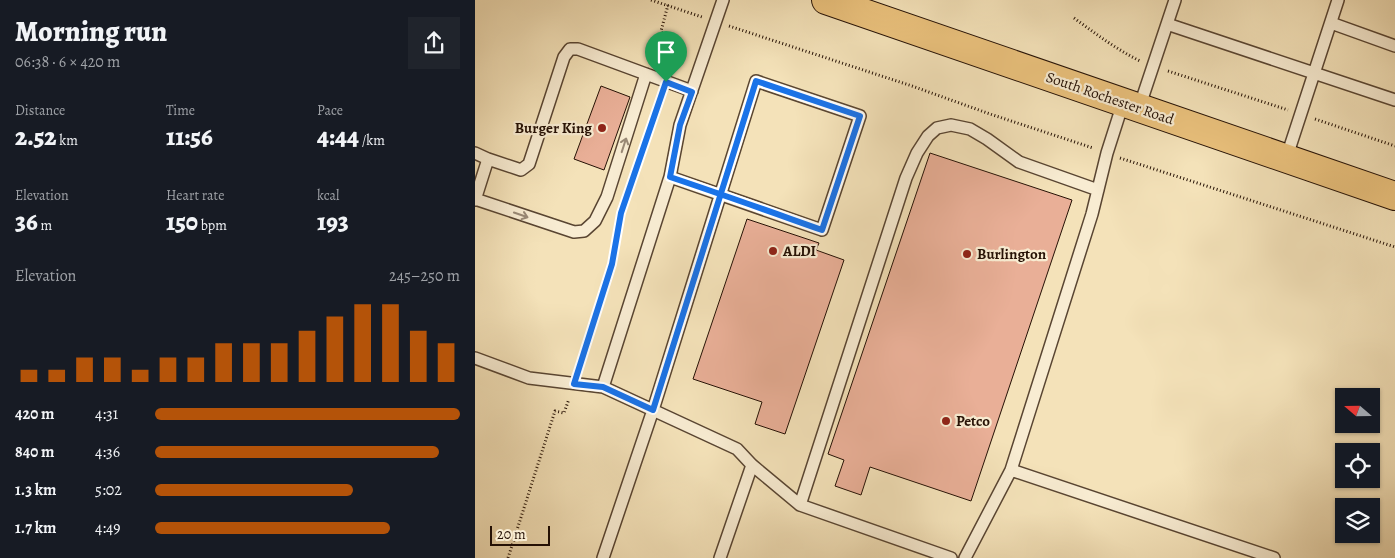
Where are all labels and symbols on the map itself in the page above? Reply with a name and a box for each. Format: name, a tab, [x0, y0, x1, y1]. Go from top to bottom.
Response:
pin	[645, 31, 687, 82]
street label: South Rochester Road	[1043, 67, 1178, 130]
place label: Burger King	[515, 118, 592, 138]
marker: Burger King	[596, 122, 608, 134]
one-way arrow	[619, 137, 629, 153]
one-way arrow	[513, 210, 529, 220]
place label: ALDI	[782, 241, 816, 261]
place label: Burlington	[977, 244, 1047, 264]
marker: ALDI	[767, 245, 779, 257]
marker: Burlington	[961, 248, 973, 260]
north arrow	[1335, 388, 1380, 432]
place label: Petco	[956, 411, 990, 431]
marker: Petco	[940, 415, 952, 427]
scale bar	[490, 523, 550, 546]

